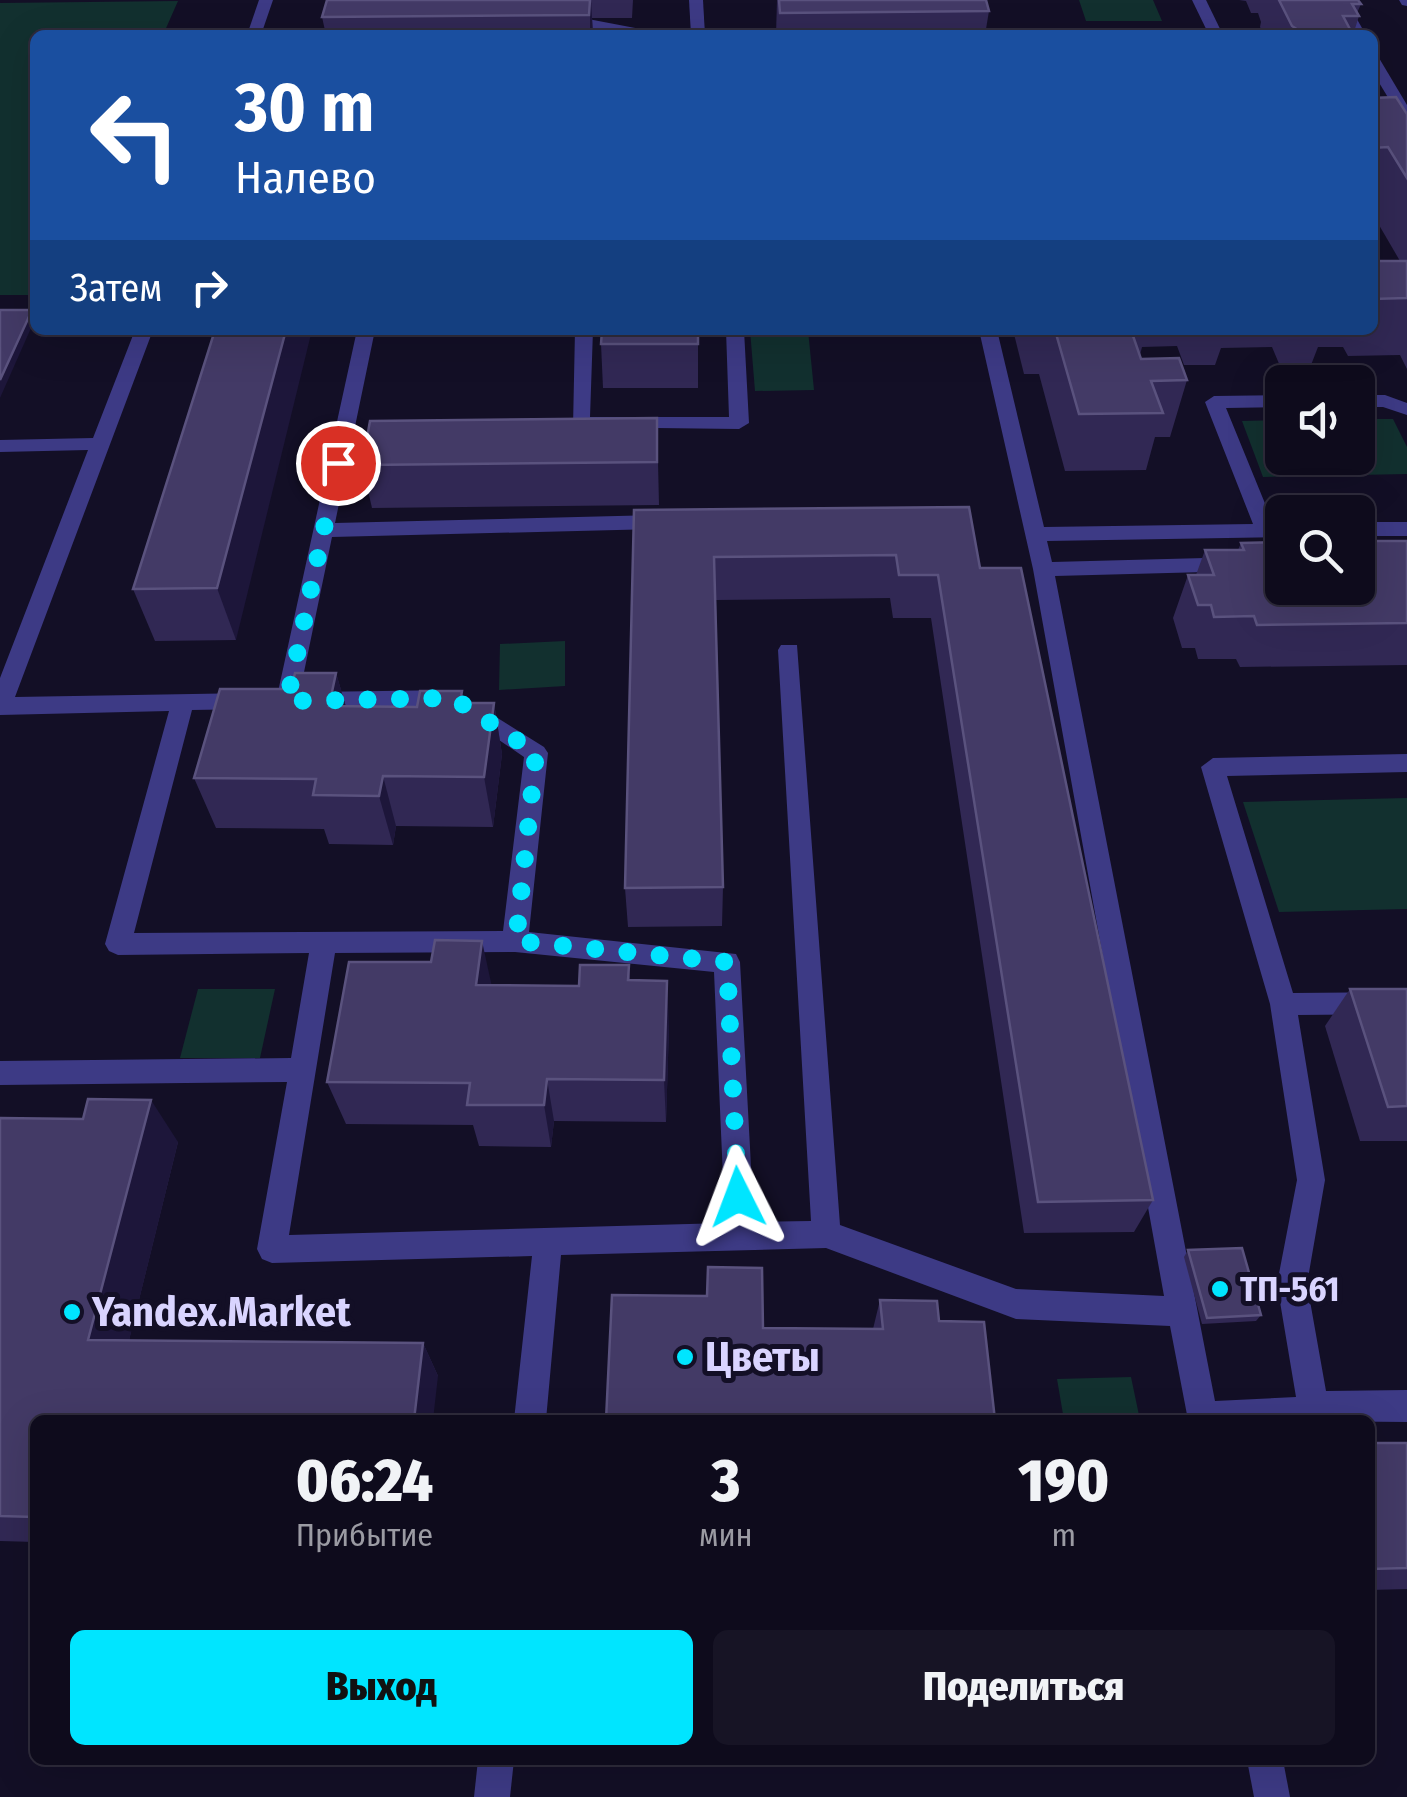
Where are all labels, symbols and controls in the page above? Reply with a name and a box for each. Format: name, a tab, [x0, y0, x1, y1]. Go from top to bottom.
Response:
text: 30 m	[235, 66, 374, 150]
icon: left	[70, 70, 200, 200]
text: Налево	[235, 151, 376, 205]
icon: right	[182, 260, 237, 315]
text: Затем	[70, 265, 162, 311]
map controls	[1265, 365, 1375, 605]
button: sound	[1265, 365, 1375, 475]
pin	[296, 421, 381, 506]
icon: arrive	[311, 436, 366, 491]
button: search	[1265, 495, 1375, 605]
position arrow	[686, 1145, 790, 1249]
place label: ТП-561	[1240, 1268, 1339, 1310]
marker: ТП-561	[1209, 1278, 1231, 1300]
place label: Yandex.Market	[91, 1287, 352, 1337]
marker: Yandex.Market	[61, 1301, 83, 1323]
place label: Цветы	[705, 1332, 820, 1382]
marker: Цветы	[674, 1346, 696, 1368]
text: 06:24	[296, 1445, 433, 1517]
text: 3	[711, 1445, 740, 1517]
text: 190	[1018, 1445, 1109, 1517]
text: Прибытие	[296, 1516, 433, 1554]
text: мин	[699, 1516, 753, 1554]
text: m	[1051, 1516, 1076, 1554]
button: Выход	[70, 1630, 693, 1745]
button: Поделиться	[713, 1630, 1335, 1745]

